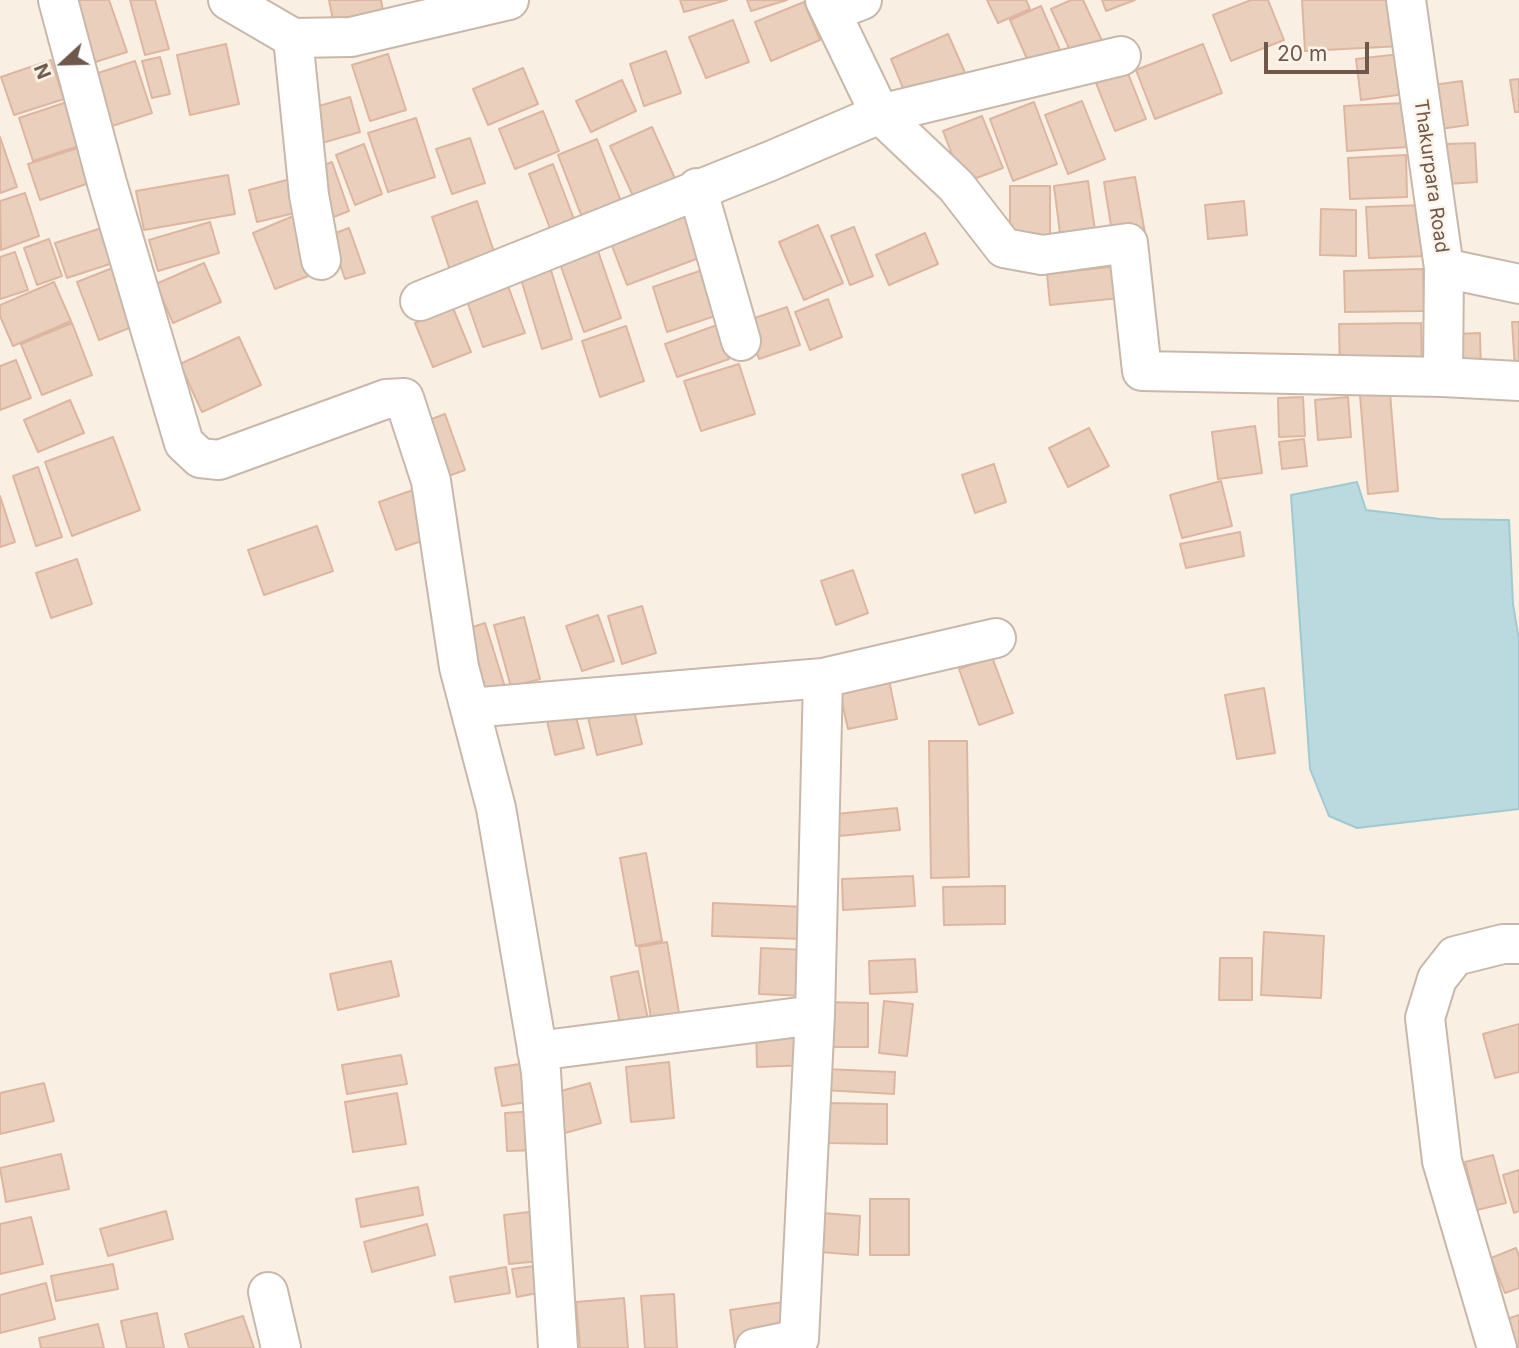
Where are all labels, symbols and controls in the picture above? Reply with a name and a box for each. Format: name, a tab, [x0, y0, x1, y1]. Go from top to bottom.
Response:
north arrow	[28, 28, 98, 98]
scale bar	[1267, 28, 1372, 72]
text: 20 m	[1277, 41, 1327, 66]
text: N	[30, 60, 56, 82]
street label: Thakurpara Road	[1409, 98, 1453, 254]

